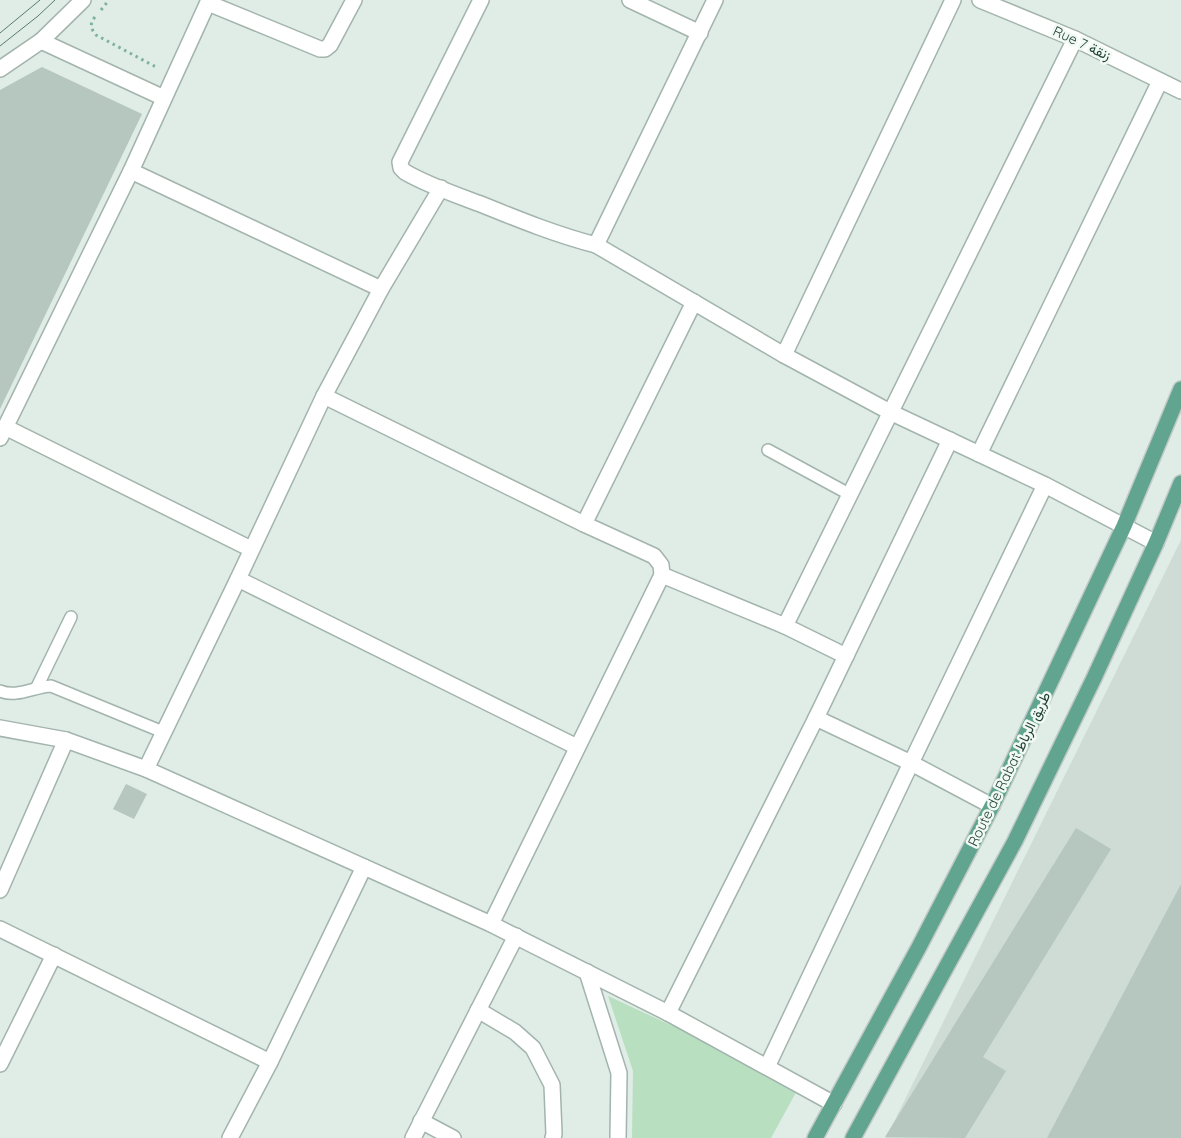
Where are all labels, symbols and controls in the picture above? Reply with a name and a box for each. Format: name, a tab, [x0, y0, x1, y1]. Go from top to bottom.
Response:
street label: Rue 7 زنقة	[1050, 22, 1114, 64]
street label: Route de Rabat طريق الرباط	[964, 689, 1054, 849]

